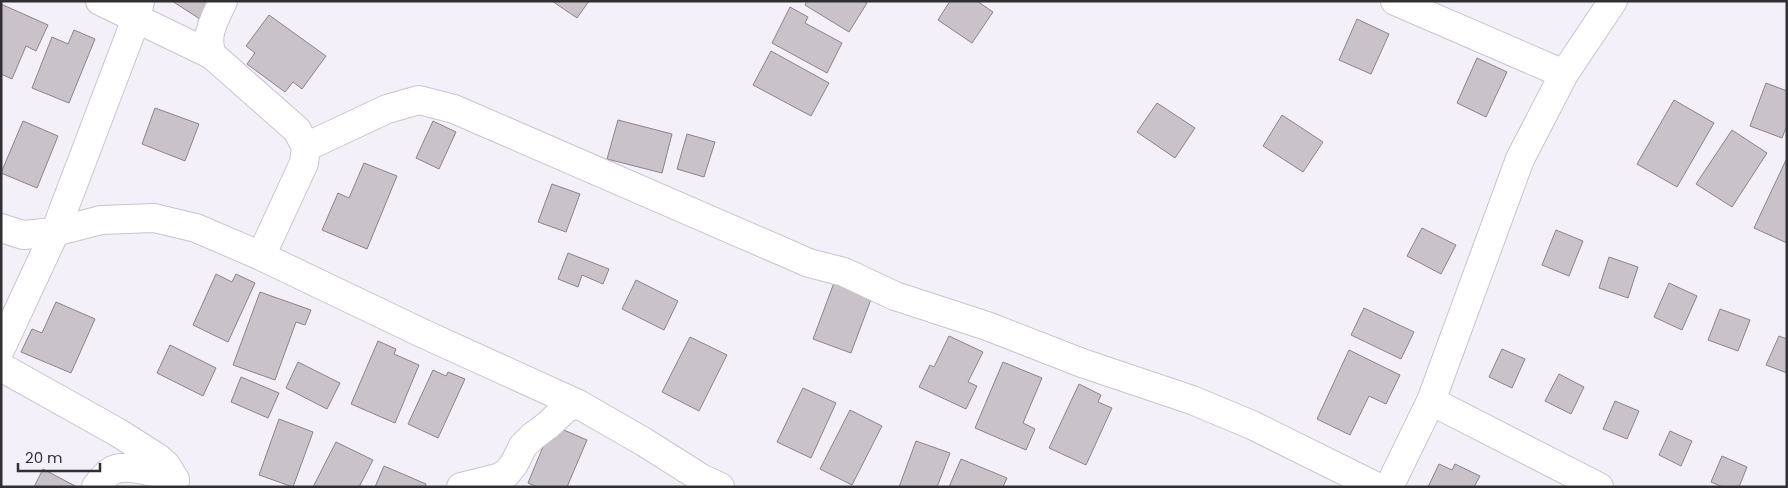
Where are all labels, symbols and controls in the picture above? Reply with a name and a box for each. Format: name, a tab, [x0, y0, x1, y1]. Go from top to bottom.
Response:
scale bar	[18, 440, 100, 472]
text: 20 m	[25, 447, 63, 468]

